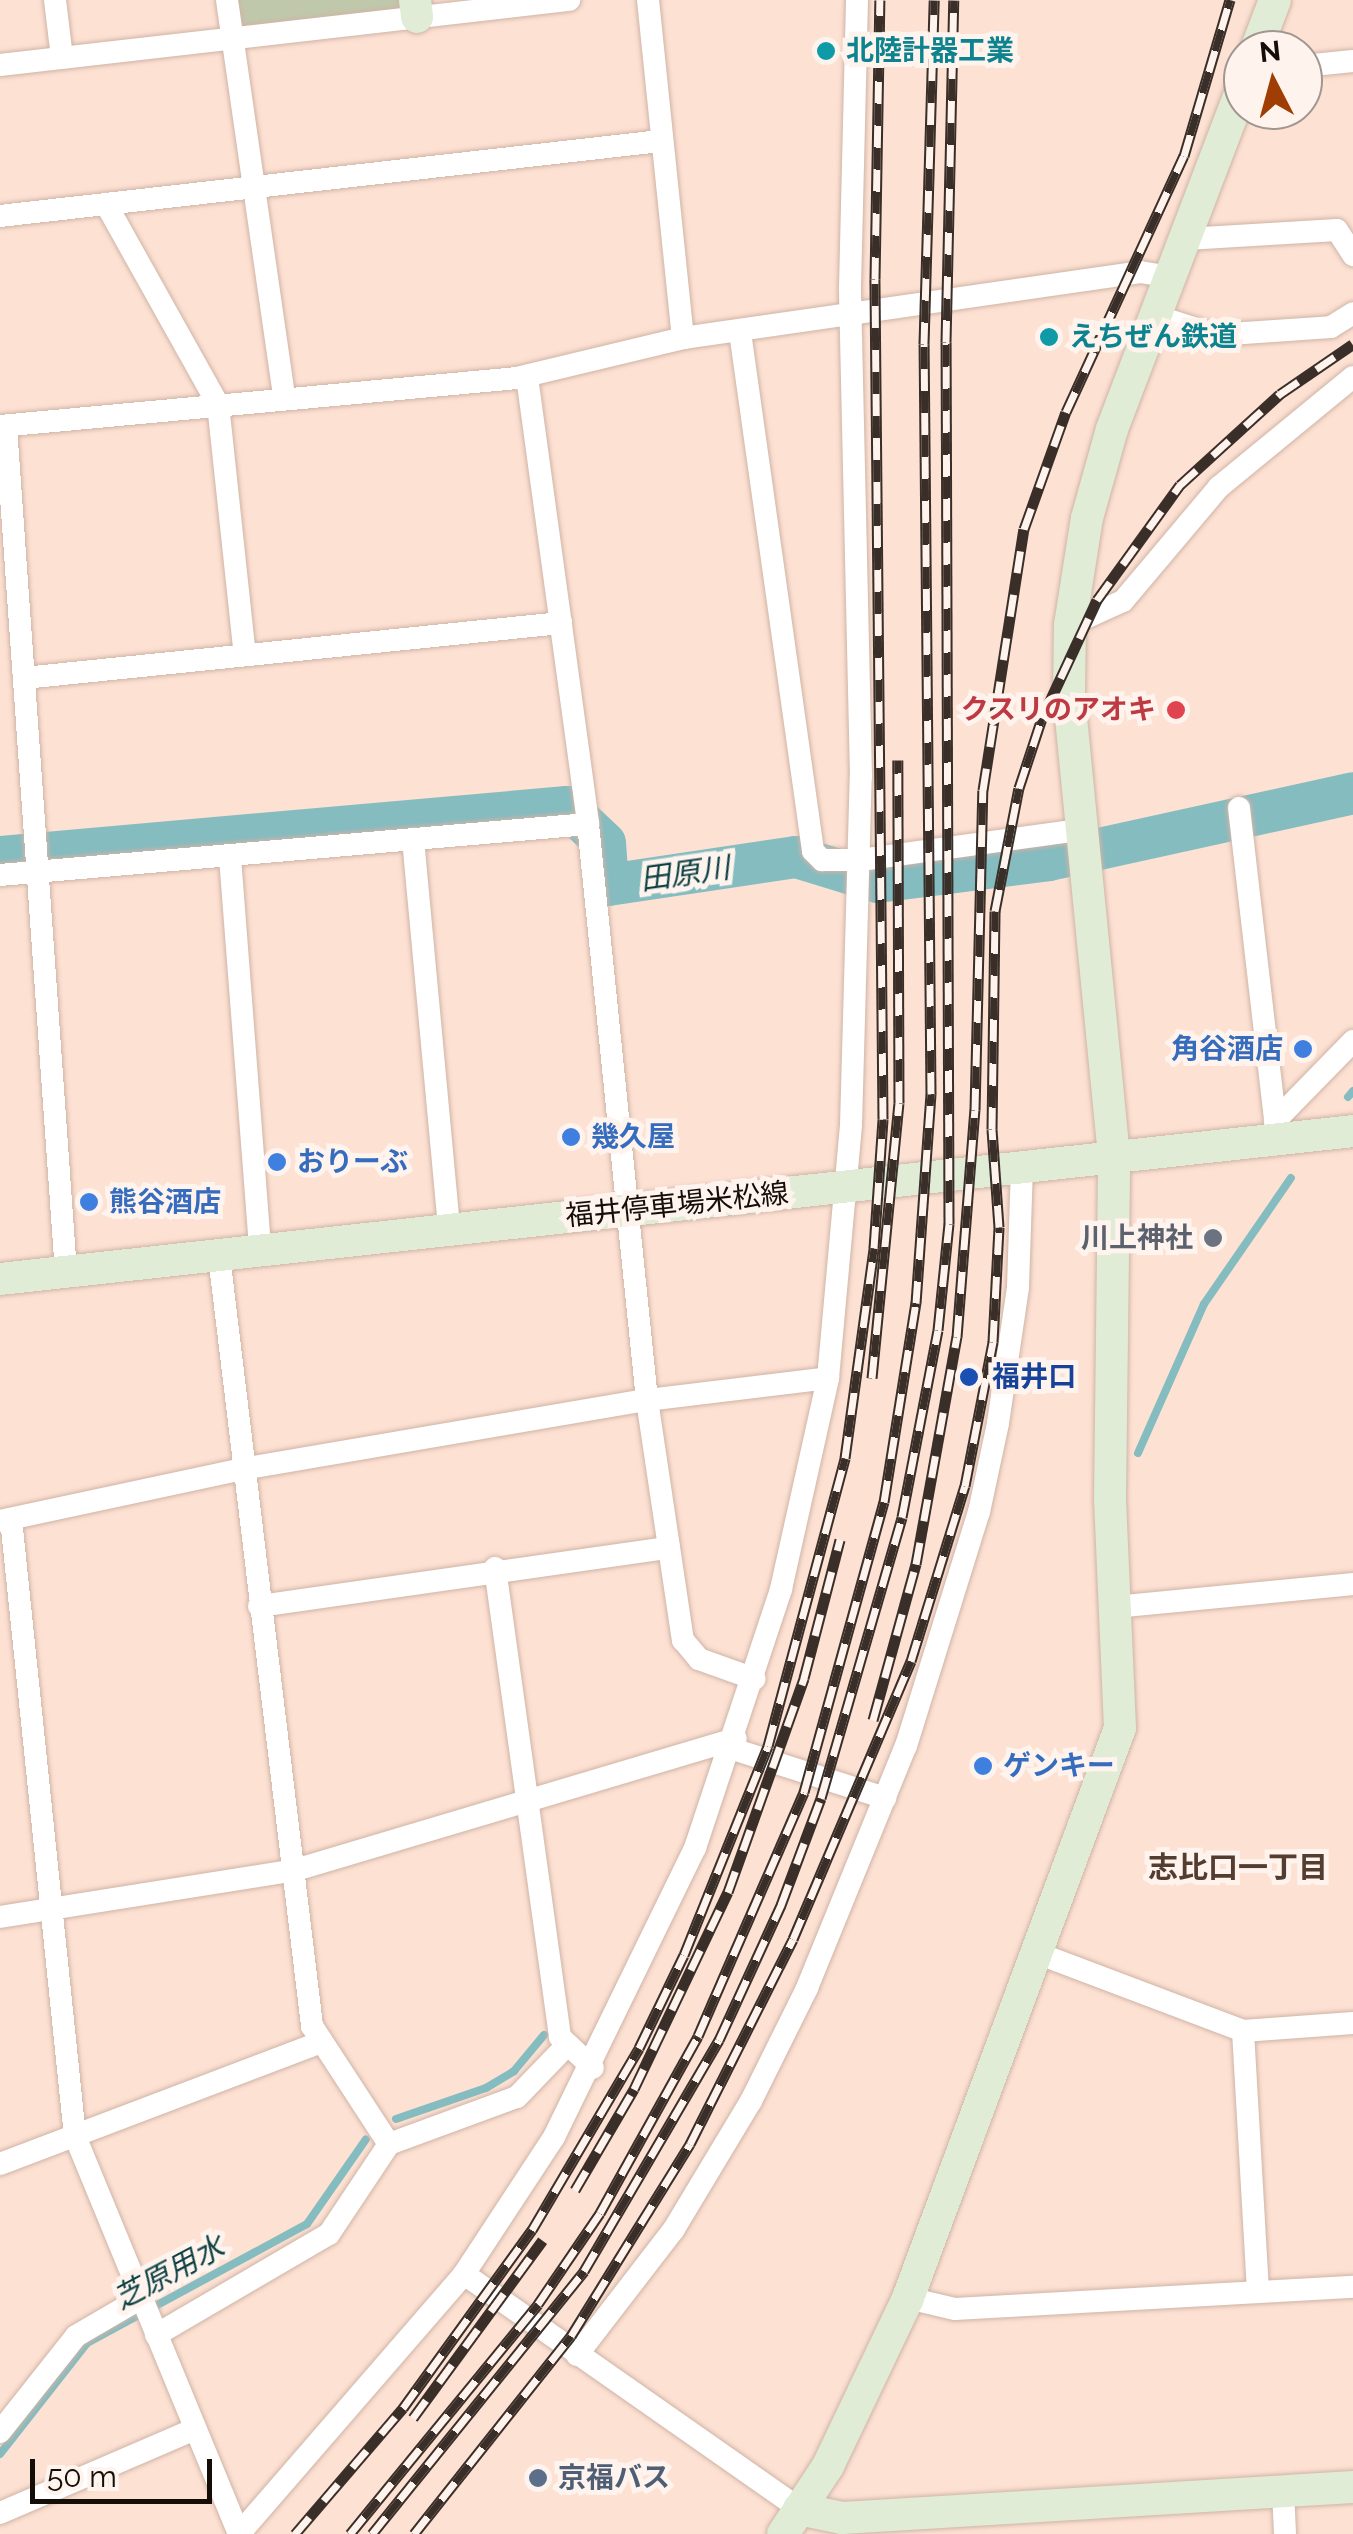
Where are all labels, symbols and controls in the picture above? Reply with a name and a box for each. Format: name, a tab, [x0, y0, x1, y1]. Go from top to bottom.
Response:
north arrow	[1223, 30, 1323, 130]
place label: 北陸計器工業	[846, 34, 1014, 68]
text: N	[1258, 34, 1282, 69]
marker: 北陸計器工業	[815, 40, 837, 62]
place label: えちぜん鉄道	[1069, 320, 1237, 354]
marker: えちぜん鉄道	[1038, 326, 1060, 348]
place label: クスリのアオキ	[960, 693, 1156, 727]
marker: クスリのアオキ	[1165, 699, 1187, 721]
water label: 田原川	[638, 850, 732, 898]
place label: 角谷酒店	[1171, 1032, 1283, 1066]
marker: 角谷酒店	[1292, 1038, 1314, 1060]
place label: 幾久屋	[591, 1120, 675, 1154]
marker: 幾久屋	[560, 1126, 582, 1148]
place label: おりーぶ	[297, 1145, 409, 1179]
marker: おりーぶ	[266, 1151, 288, 1173]
street label: 福井停車場米松線	[564, 1177, 790, 1233]
place label: 熊谷酒店	[109, 1185, 221, 1219]
marker: 熊谷酒店	[78, 1191, 100, 1213]
place label: 川上神社	[1081, 1221, 1193, 1255]
marker: 川上神社	[1202, 1227, 1224, 1249]
place label: 福井口	[992, 1360, 1076, 1394]
marker: 福井口	[956, 1364, 982, 1390]
place label: ゲンキー	[1003, 1749, 1115, 1783]
marker: ゲンキー	[972, 1755, 994, 1777]
district label: 志比口一丁目	[1148, 1850, 1328, 1886]
water label: 芝原用水	[108, 2229, 230, 2317]
scale bar	[35, 2439, 218, 2501]
text: 50 m	[47, 2459, 117, 2494]
place label: 京福バス	[558, 2461, 670, 2495]
marker: 京福バス	[527, 2467, 549, 2489]

